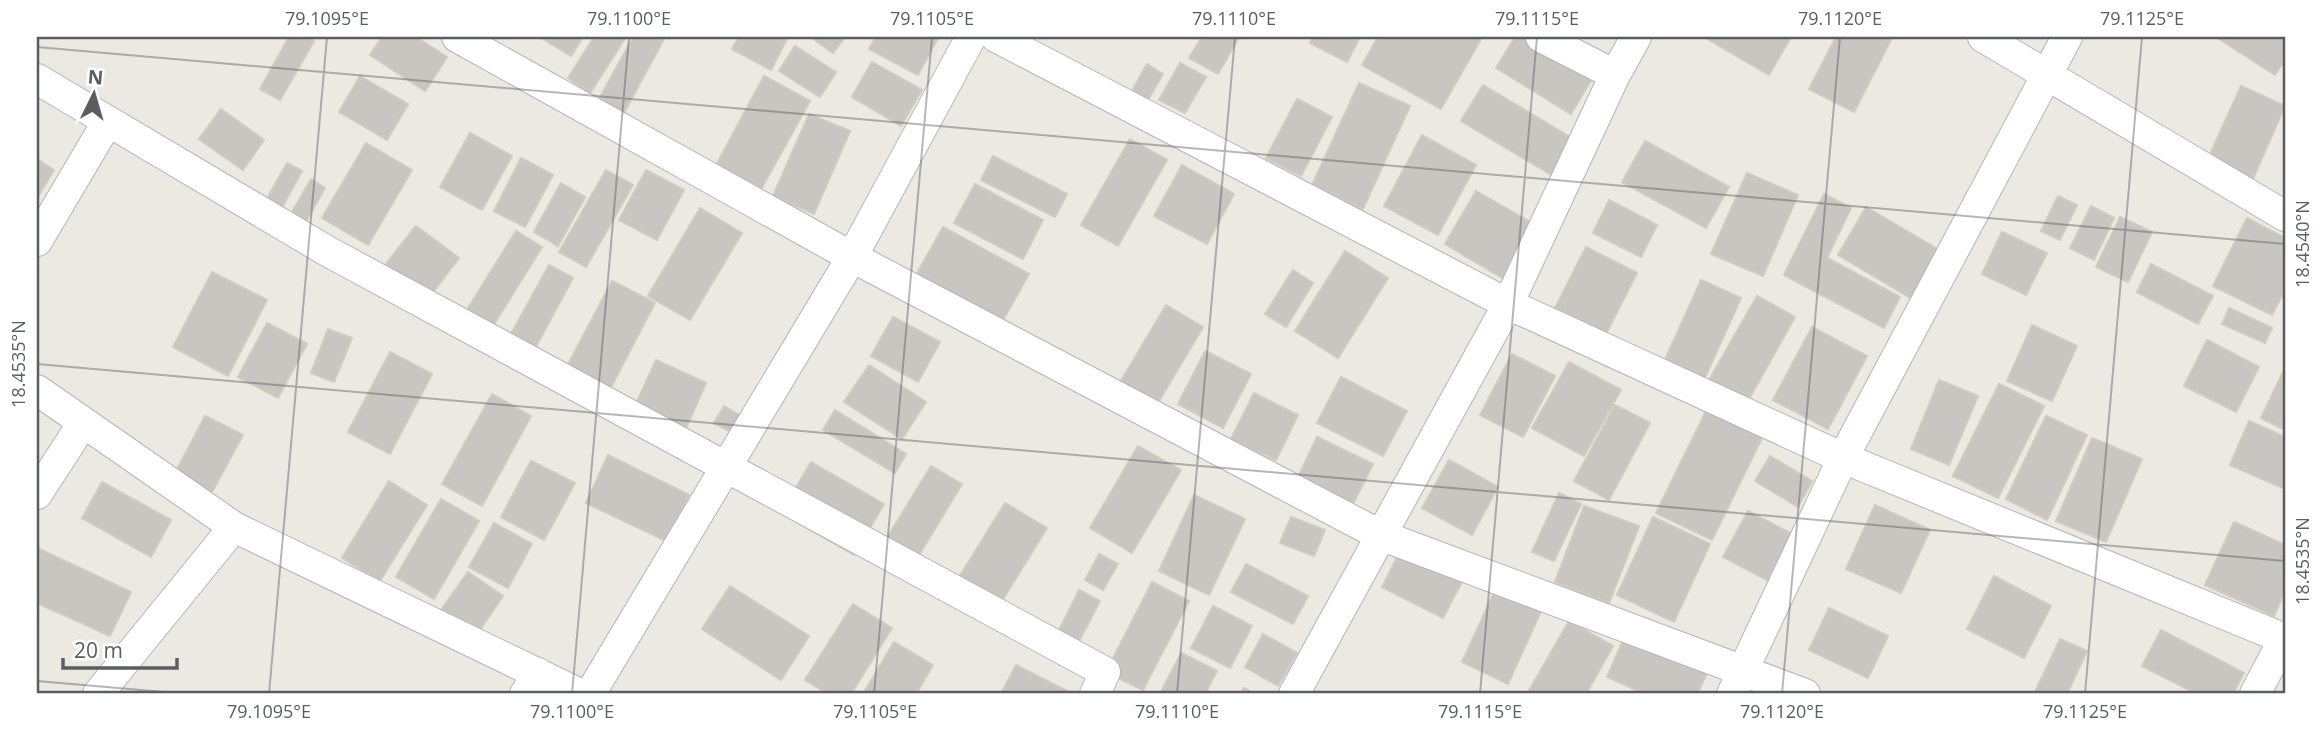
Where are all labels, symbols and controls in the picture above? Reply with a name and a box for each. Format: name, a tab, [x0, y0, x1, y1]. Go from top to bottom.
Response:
text: 79.1095°E	[285, 6, 369, 30]
text: 79.1100°E	[587, 6, 671, 30]
text: 79.1105°E	[890, 6, 974, 30]
text: 79.1110°E	[1192, 6, 1276, 30]
text: 79.1115°E	[1495, 6, 1579, 30]
text: 79.1120°E	[1798, 6, 1882, 30]
text: 79.1125°E	[2100, 6, 2184, 30]
north arrow	[60, 60, 130, 130]
text: N	[87, 63, 104, 91]
text: 18.4540°N	[2290, 200, 2314, 288]
text: 18.4535°N	[6, 320, 30, 408]
text: 18.4535°N	[2290, 517, 2314, 605]
scale bar	[63, 626, 177, 670]
text: 20 m	[74, 636, 123, 664]
text: 79.1095°E	[227, 699, 311, 723]
text: 79.1100°E	[530, 699, 614, 723]
text: 79.1105°E	[833, 699, 917, 723]
text: 79.1110°E	[1135, 699, 1219, 723]
text: 79.1115°E	[1438, 699, 1522, 723]
text: 79.1120°E	[1740, 699, 1824, 723]
text: 79.1125°E	[2043, 699, 2127, 723]

